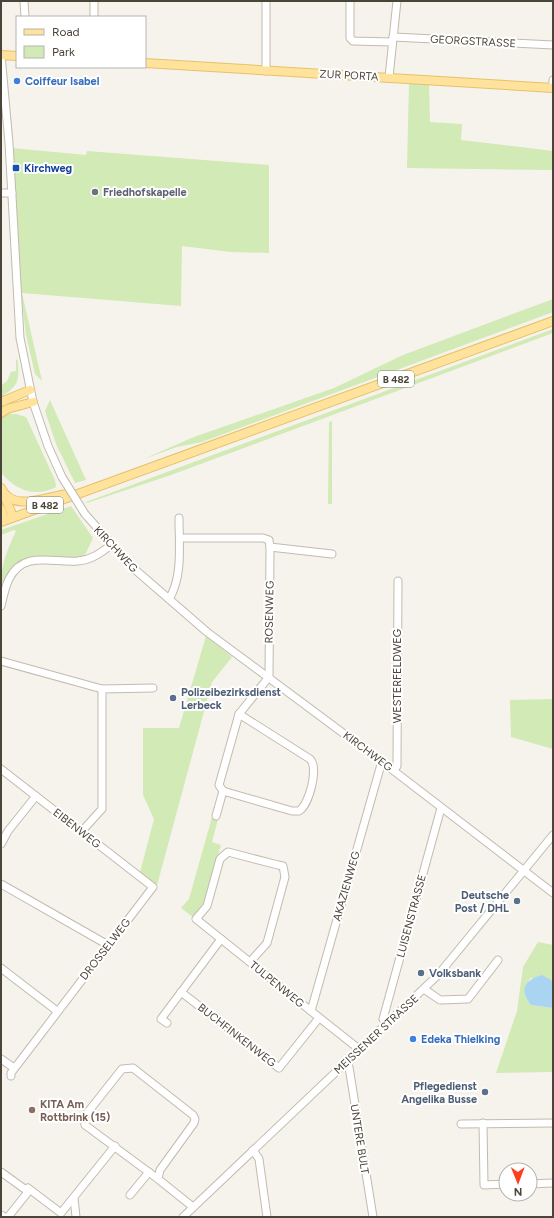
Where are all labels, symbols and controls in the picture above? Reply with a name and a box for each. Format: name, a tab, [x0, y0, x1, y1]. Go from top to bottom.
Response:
legend	[16, 16, 146, 68]
text: Road	[52, 25, 80, 39]
street label: GEORGSTRASSE	[430, 33, 516, 50]
text: Park	[52, 45, 75, 59]
street label: ZUR PORTA	[319, 67, 379, 84]
place label: Coiffeur Isabel	[25, 75, 100, 88]
marker: Coiffeur Isabel	[12, 76, 22, 86]
place label: Kirchweg	[24, 162, 72, 175]
marker: Kirchweg	[11, 163, 21, 173]
place label: Friedhofskapelle	[103, 186, 187, 199]
marker: Friedhofskapelle	[90, 187, 100, 197]
road number: B 482	[378, 371, 414, 387]
road number: B 482	[27, 497, 63, 513]
street label: KIRCHWEG	[91, 524, 140, 575]
street label: ROSENWEG	[262, 581, 277, 643]
street label: WESTERFELDWEG	[391, 629, 404, 723]
place label: Polizeibezirksdienst Lerbeck	[181, 686, 282, 712]
marker: Polizeibezirksdienst Lerbeck	[168, 693, 178, 703]
street label: KIRCHWEG	[341, 729, 395, 774]
street label: EIBENWEG	[50, 806, 103, 851]
street label: AKAZIENWEG	[330, 850, 363, 923]
street label: LUISENSTRASSE	[394, 873, 429, 959]
place label: Deutsche Post / DHL	[455, 889, 509, 915]
marker: Deutsche Post / DHL	[512, 896, 522, 906]
street label: DROSSELWEG	[77, 916, 133, 983]
street label: TULPENWEG	[247, 958, 307, 1010]
place label: Volksbank	[429, 967, 481, 980]
marker: Volksbank	[416, 968, 426, 978]
street label: MEISSENER STRASSE	[331, 992, 421, 1077]
street label: BUCHFINKENWEG	[195, 1001, 278, 1070]
place label: Edeka Thielking	[421, 1033, 500, 1046]
marker: Edeka Thielking	[408, 1034, 418, 1044]
place label: Pflegedienst Angelika Busse	[401, 1080, 478, 1106]
marker: Pflegedienst Angelika Busse	[480, 1087, 490, 1097]
place label: KITA Am Rottbrink (15)	[40, 1098, 110, 1124]
street label: UNTERE BULT	[348, 1103, 371, 1175]
marker: KITA Am Rottbrink (15)	[27, 1105, 37, 1115]
north arrow	[498, 1162, 538, 1202]
text: N	[514, 1185, 523, 1198]

